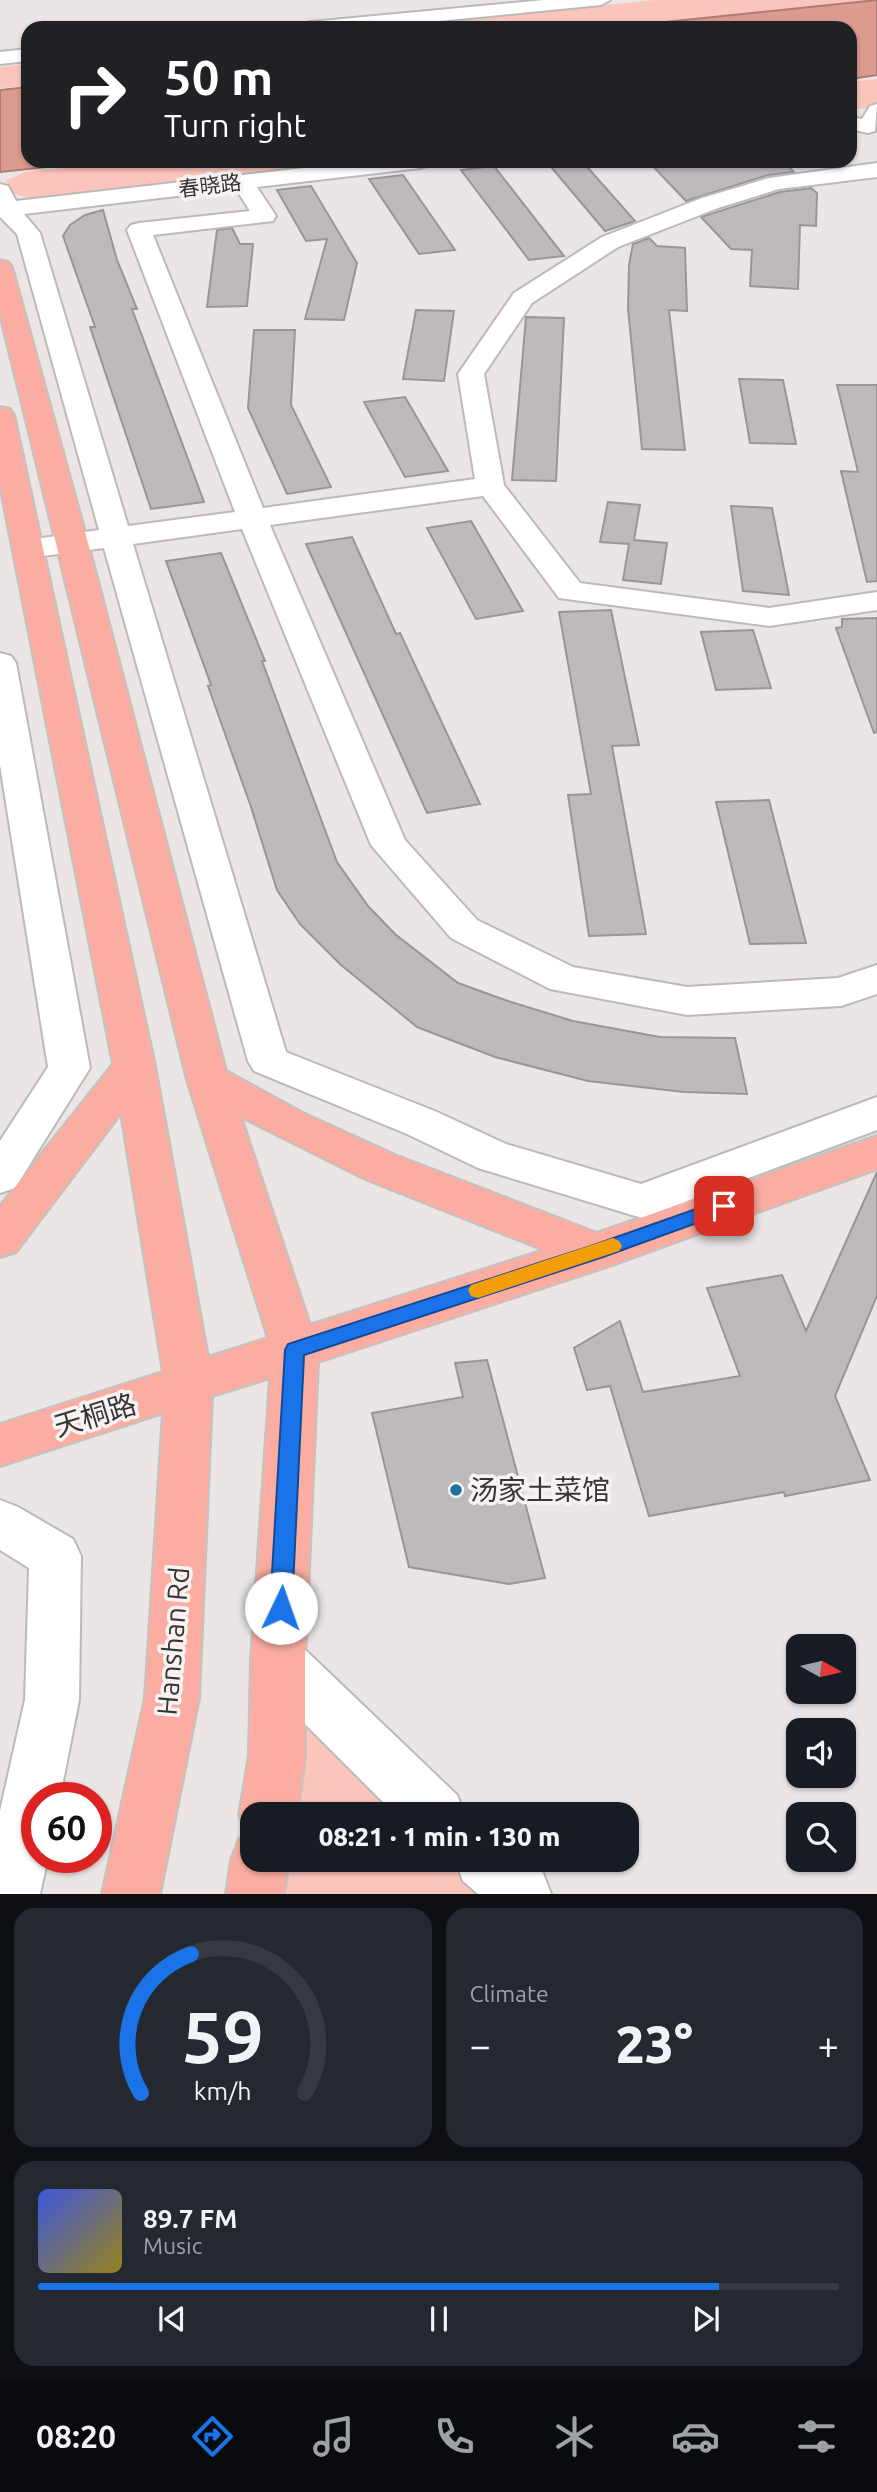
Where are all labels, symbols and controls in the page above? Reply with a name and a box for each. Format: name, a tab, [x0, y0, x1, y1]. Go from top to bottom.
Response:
icon: right	[49, 49, 140, 140]
text: 50 m	[164, 49, 273, 104]
text: Turn right	[164, 107, 306, 143]
street label: 春晓路	[177, 169, 243, 201]
pin	[694, 1176, 754, 1236]
icon: arrive	[705, 1187, 743, 1225]
street label: 天桐路	[50, 1387, 140, 1442]
place label: 汤家土菜馆	[470, 1474, 610, 1505]
marker: 汤家土菜馆	[448, 1482, 464, 1498]
street label: Hanshan Rd	[151, 1566, 194, 1716]
position arrow	[244, 1571, 318, 1645]
north arrow	[786, 1634, 856, 1704]
map controls	[786, 1634, 856, 1872]
button: sound	[786, 1718, 856, 1788]
speed limit sign: 60	[21, 1782, 112, 1873]
button: search	[786, 1802, 856, 1872]
text: 08:21 · 1 min · 130 m	[319, 1822, 560, 1851]
text: Climate	[470, 1981, 549, 2006]
text: 59	[182, 1996, 264, 2078]
text: 23°	[615, 2015, 693, 2073]
text: −	[470, 2024, 491, 2066]
text: +	[818, 2024, 839, 2066]
text: km/h	[194, 2077, 252, 2105]
text: 89.7 FM	[143, 2204, 237, 2233]
text: Music	[143, 2233, 202, 2258]
icon: previous	[153, 2300, 191, 2338]
icon: pause	[420, 2300, 458, 2338]
icon: next	[687, 2300, 725, 2338]
icon: directions	[188, 2412, 237, 2461]
icon: music	[309, 2412, 358, 2461]
icon: phone	[430, 2412, 479, 2461]
icon: climate	[550, 2412, 599, 2461]
icon: car	[671, 2412, 720, 2461]
icon: filters	[792, 2412, 841, 2461]
text: 08:20	[36, 2418, 116, 2454]

